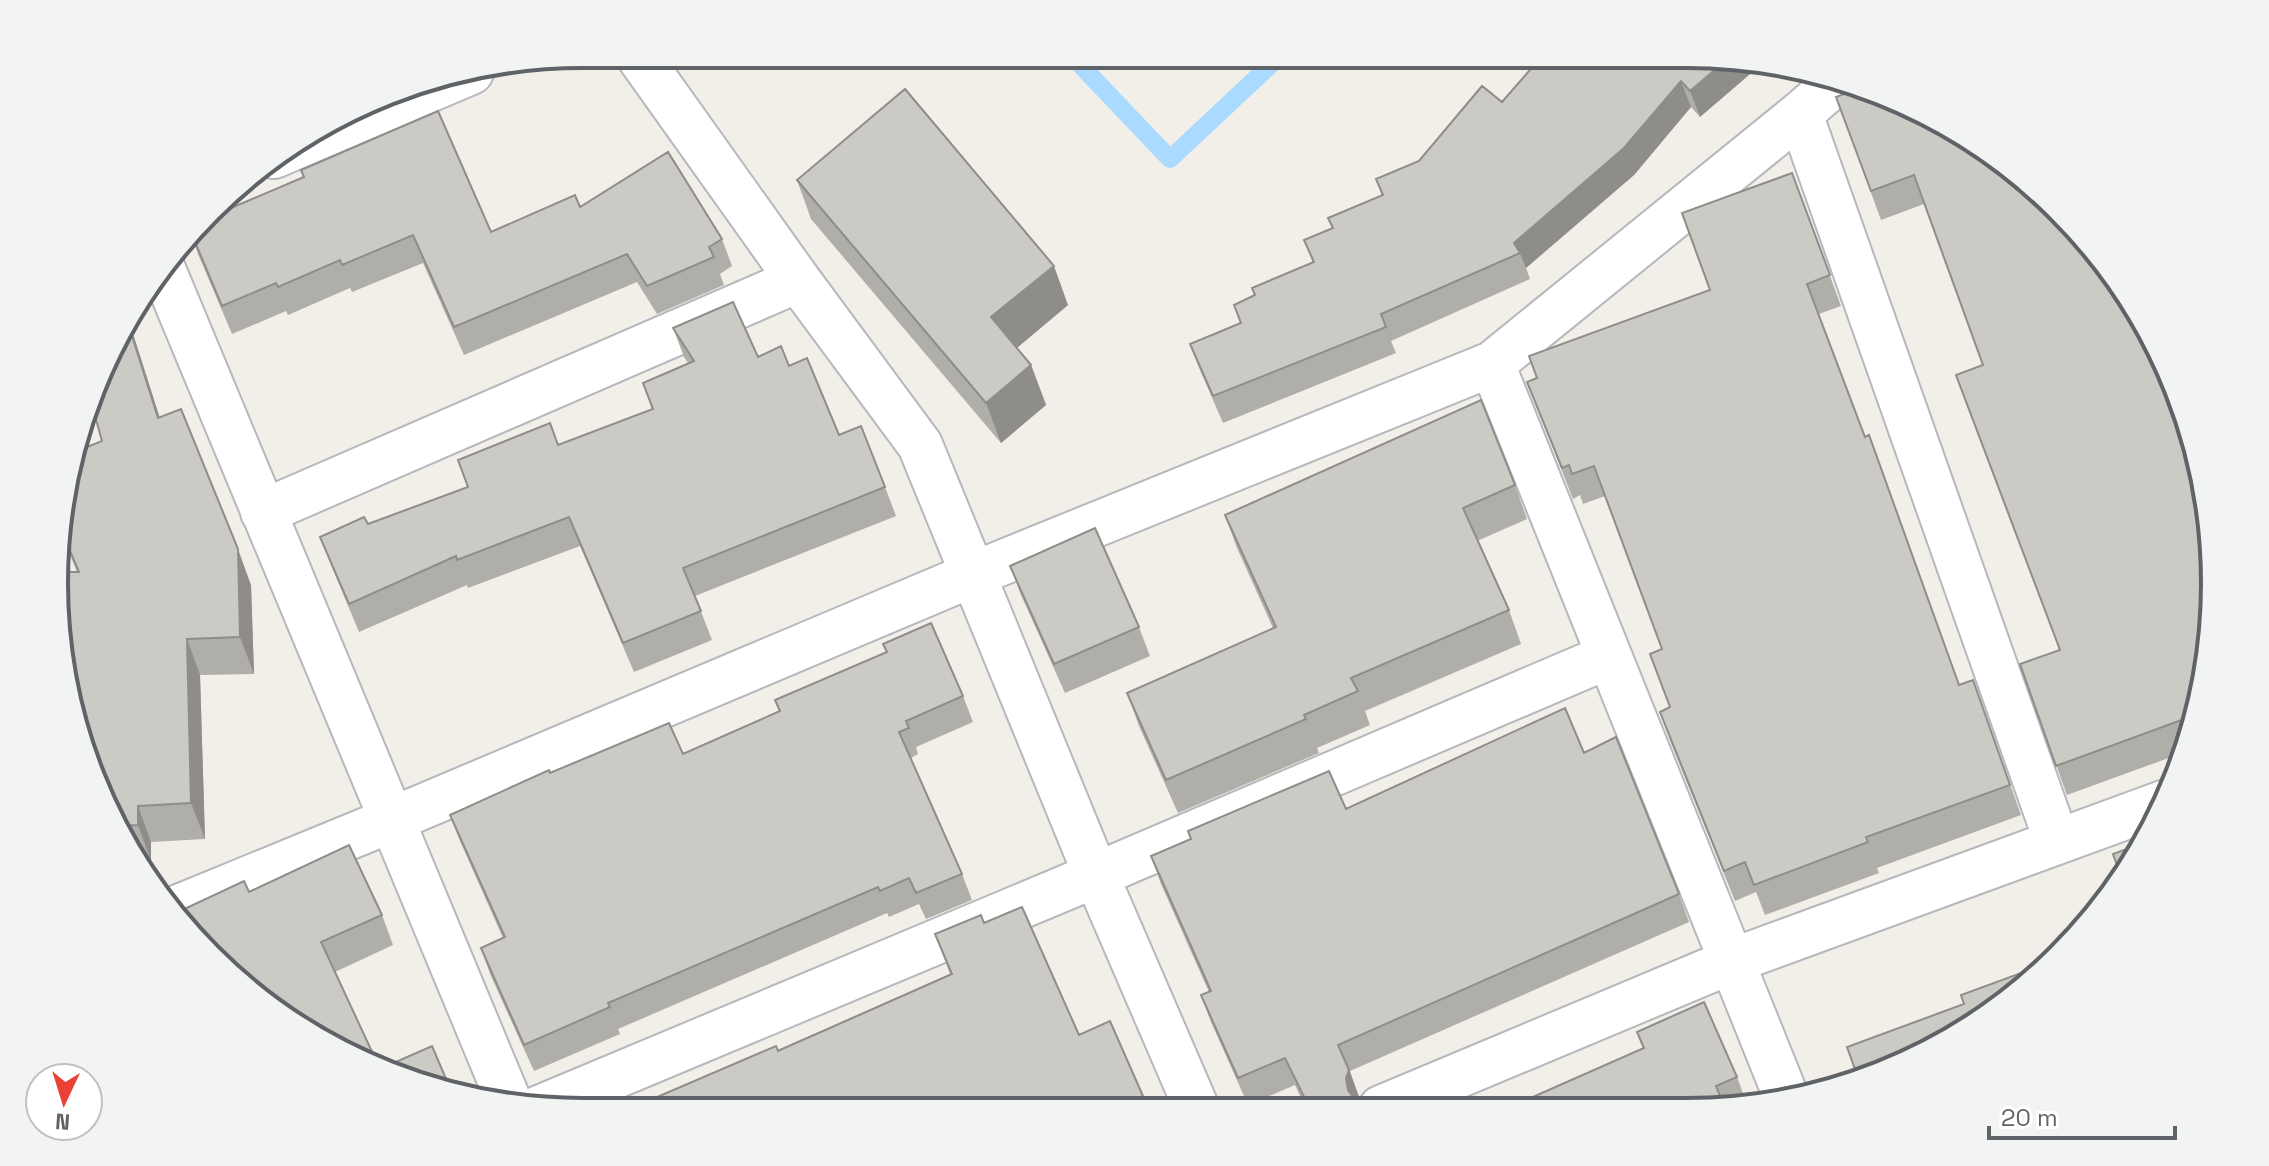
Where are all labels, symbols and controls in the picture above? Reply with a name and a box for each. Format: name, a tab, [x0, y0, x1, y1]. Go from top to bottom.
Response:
north arrow	[24, 1062, 104, 1142]
scale bar	[1989, 1090, 2175, 1140]
text: 20 m	[2001, 1102, 2058, 1133]
text: N	[54, 1107, 71, 1136]

